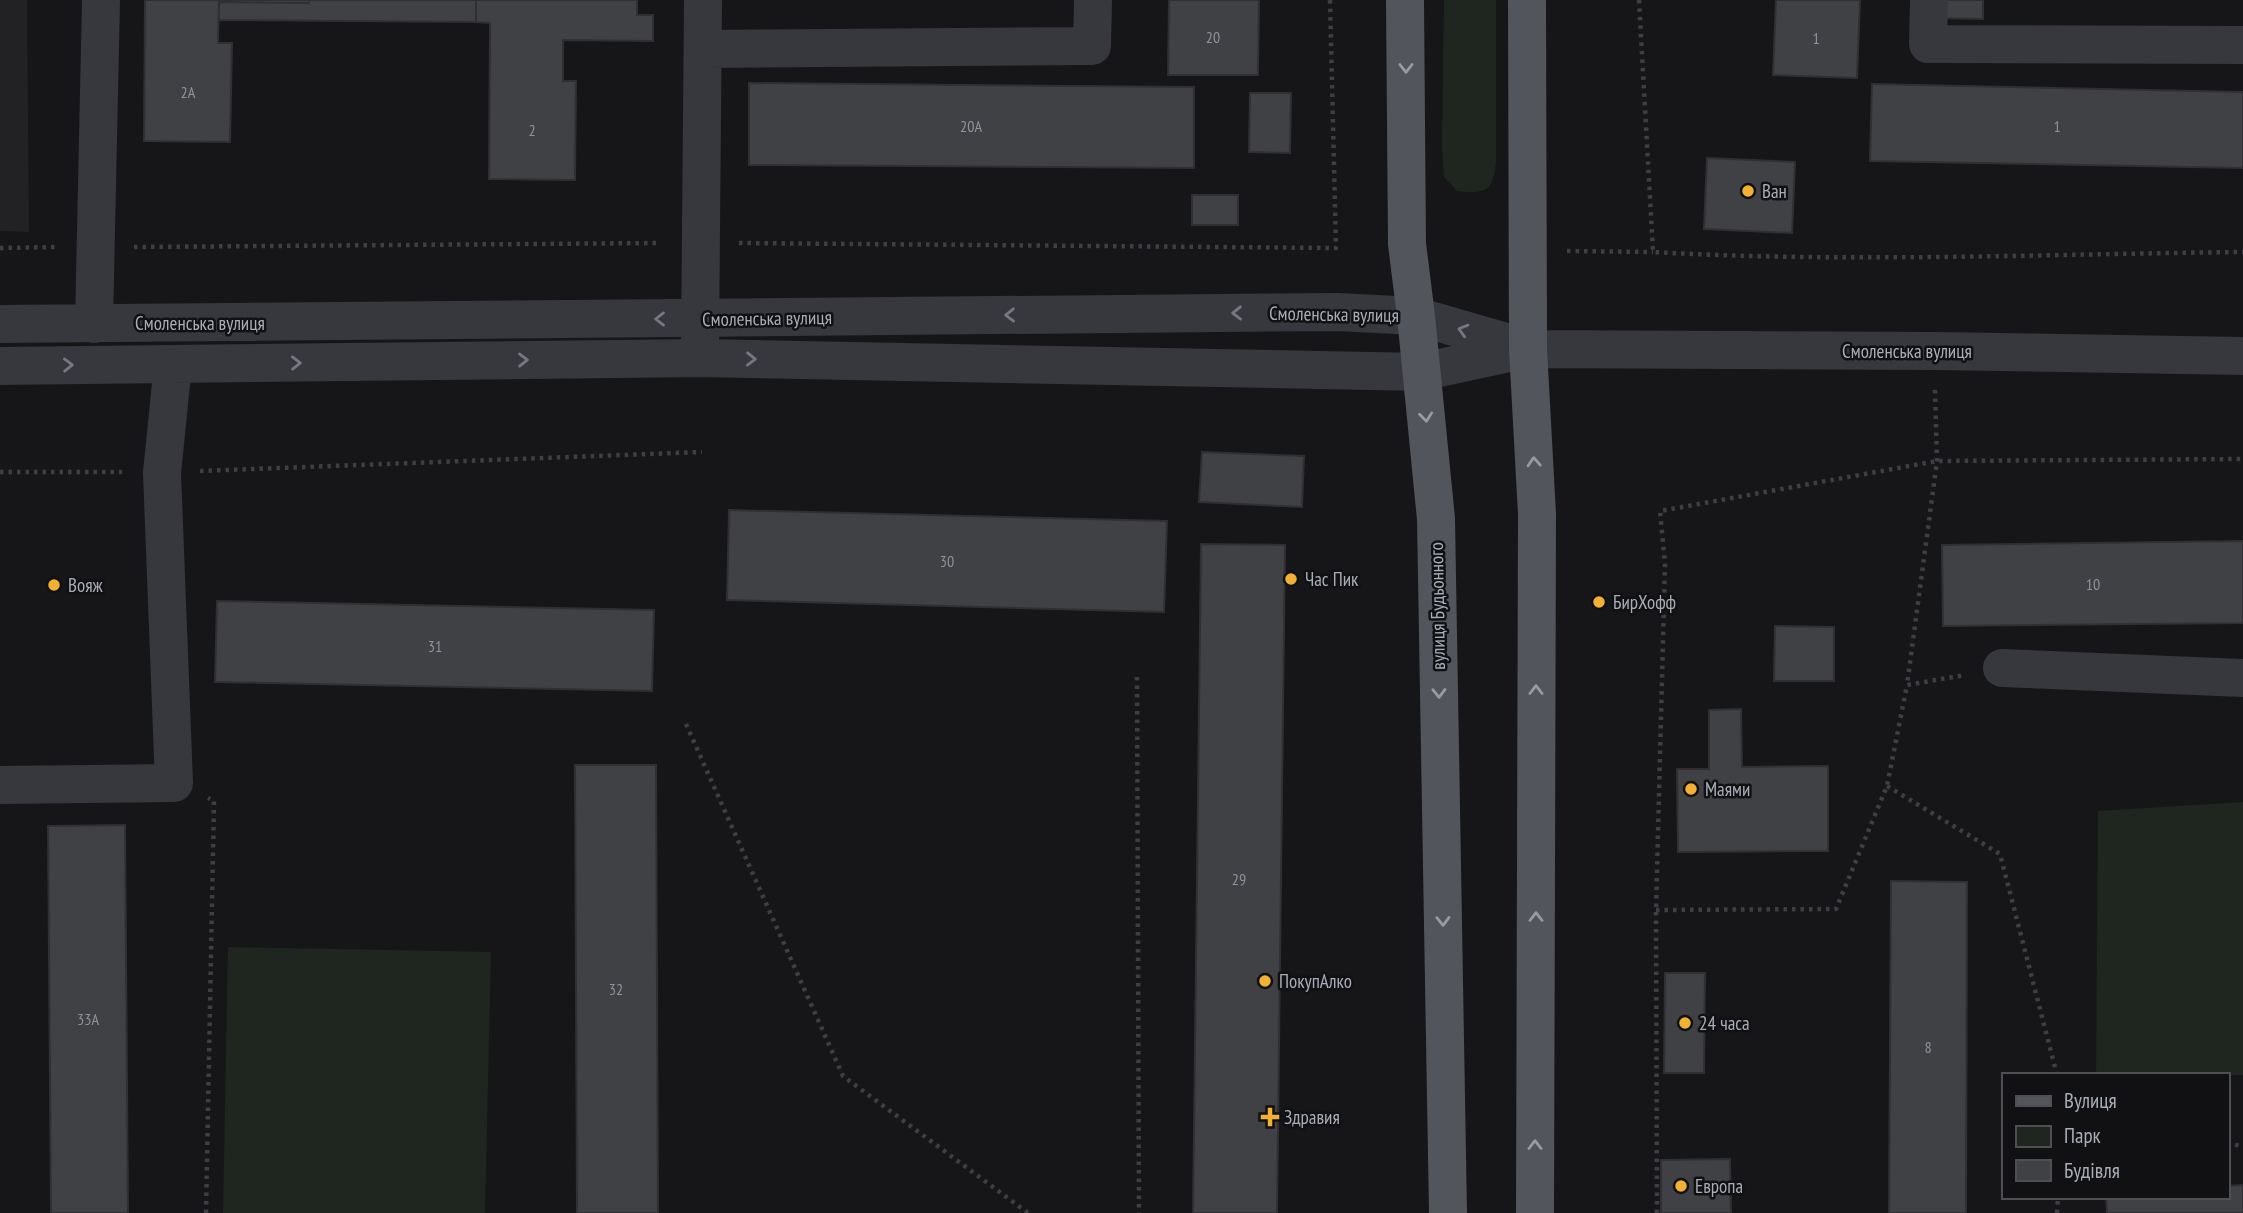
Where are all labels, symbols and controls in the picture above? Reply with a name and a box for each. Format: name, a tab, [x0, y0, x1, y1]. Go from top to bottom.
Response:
house number: 20	[1206, 27, 1220, 47]
house number: 1	[1812, 28, 1820, 48]
one-way arrow	[1398, 63, 1414, 74]
house number: 2А	[181, 82, 196, 102]
house number: 20А	[960, 116, 982, 136]
house number: 1	[2053, 116, 2061, 136]
house number: 2	[528, 120, 536, 140]
place label: Ван	[1762, 179, 1787, 203]
marker: Ван	[1740, 183, 1756, 199]
street label: Смоленська вулиця	[1269, 301, 1399, 327]
street label: Смоленська вулиця	[702, 305, 832, 331]
one-way arrow	[1232, 305, 1242, 321]
one-way arrow	[1004, 307, 1015, 323]
street label: Смоленська вулиця	[135, 311, 265, 335]
one-way arrow	[654, 311, 665, 327]
one-way arrow	[1457, 323, 1469, 338]
street label: Смоленська вулиця	[1842, 339, 1972, 363]
one-way arrow	[746, 351, 756, 367]
one-way arrow	[518, 352, 529, 368]
one-way arrow	[290, 355, 301, 370]
one-way arrow	[63, 357, 74, 373]
one-way arrow	[1418, 412, 1433, 423]
one-way arrow	[1527, 457, 1542, 468]
street label: вулиця Будьонного	[1424, 542, 1450, 670]
house number: 30	[940, 551, 954, 571]
place label: Час Пик	[1305, 567, 1359, 591]
marker: Час Пик	[1283, 571, 1299, 587]
place label: Вояж	[68, 573, 104, 597]
house number: 10	[2086, 574, 2100, 594]
marker: Вояж	[46, 577, 62, 593]
place label: БирХофф	[1613, 590, 1676, 614]
marker: БирХофф	[1591, 594, 1607, 610]
house number: 31	[428, 636, 442, 656]
one-way arrow	[1529, 684, 1544, 695]
one-way arrow	[1431, 688, 1447, 699]
place label: Маями	[1705, 777, 1750, 801]
marker: Маями	[1683, 781, 1699, 797]
house number: 29	[1232, 869, 1246, 889]
one-way arrow	[1528, 912, 1544, 922]
one-way arrow	[1435, 916, 1451, 926]
place label: ПокупАлко	[1279, 969, 1352, 993]
marker: ПокупАлко	[1257, 973, 1273, 989]
house number: 32	[609, 979, 623, 999]
house number: 33А	[77, 1009, 99, 1029]
place label: 24 часа	[1699, 1011, 1750, 1035]
marker: 24 часа	[1677, 1015, 1693, 1031]
house number: 8	[1924, 1037, 1932, 1057]
legend	[2002, 1073, 2229, 1199]
text: Вулиця	[2064, 1087, 2117, 1114]
place label: Здравия	[1284, 1105, 1340, 1129]
marker: Здравия	[1262, 1109, 1278, 1125]
text: Парк	[2064, 1122, 2101, 1149]
one-way arrow	[1527, 1139, 1543, 1150]
text: Будівля	[2064, 1157, 2120, 1184]
place label: Европа	[1695, 1174, 1743, 1198]
marker: Европа	[1673, 1178, 1689, 1194]

